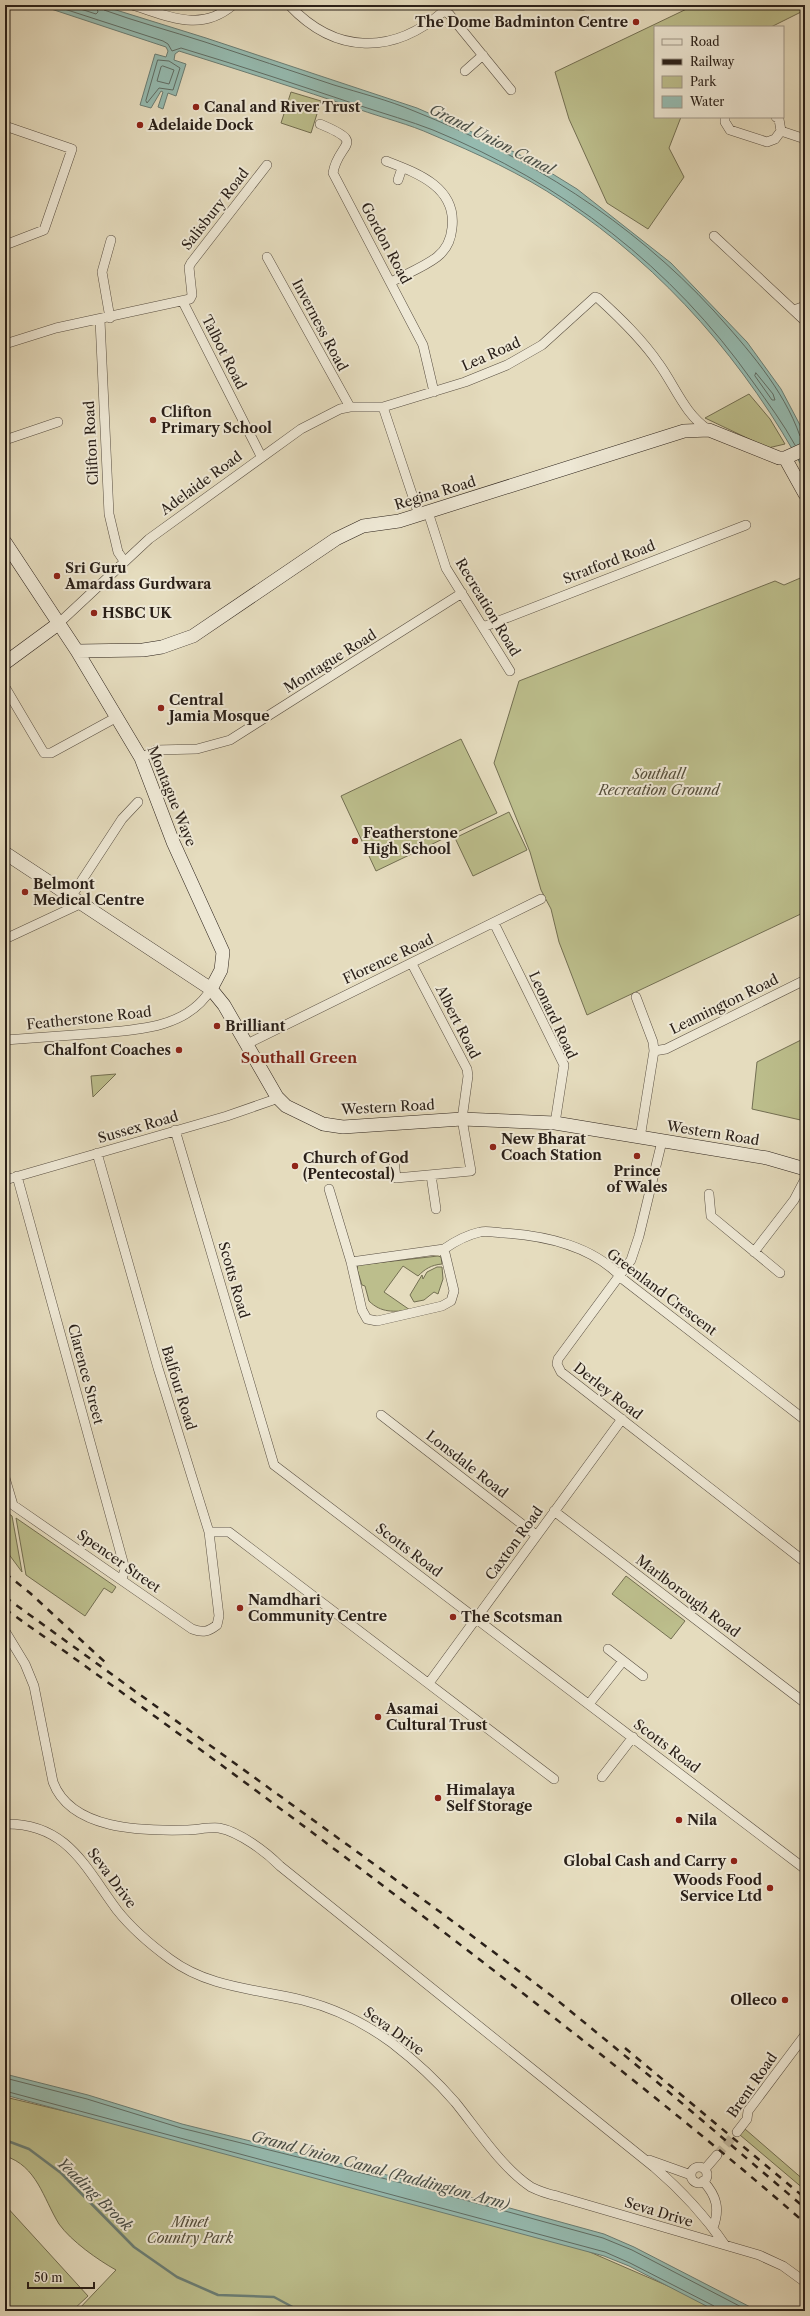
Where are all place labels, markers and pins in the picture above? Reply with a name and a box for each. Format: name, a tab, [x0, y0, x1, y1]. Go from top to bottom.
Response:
place label: The Dome Badminton Centre	[415, 13, 628, 31]
marker: The Dome Badminton Centre	[631, 17, 641, 27]
place label: Canal and River Trust	[204, 98, 361, 116]
marker: Canal and River Trust	[191, 102, 201, 112]
place label: Adelaide Dock	[147, 116, 254, 134]
marker: Adelaide Dock	[135, 120, 145, 130]
place label: Clifton Primary School	[161, 403, 272, 437]
marker: Clifton Primary School	[148, 415, 158, 425]
place label: Sri Guru Amardass Gurdwara	[64, 559, 212, 593]
marker: Sri Guru Amardass Gurdwara	[52, 571, 62, 581]
place label: HSBC UK	[102, 604, 172, 622]
marker: HSBC UK	[89, 608, 99, 618]
place label: Central Jamia Mosque	[166, 691, 270, 725]
marker: Central Jamia Mosque	[156, 703, 166, 713]
place label: Featherstone High School	[363, 824, 458, 858]
marker: Featherstone High School	[350, 836, 360, 846]
place label: Belmont Medical Centre	[33, 875, 144, 909]
marker: Belmont Medical Centre	[20, 887, 30, 897]
place label: Brilliant	[225, 1017, 286, 1035]
marker: Brilliant	[212, 1021, 222, 1031]
place label: Chalfont Coaches	[43, 1041, 171, 1059]
marker: Chalfont Coaches	[174, 1045, 184, 1055]
place label: New Bharat Coach Station	[501, 1130, 602, 1164]
marker: New Bharat Coach Station	[488, 1142, 498, 1152]
place label: Church of God (Pentecostal)	[303, 1149, 410, 1183]
marker: Prince of Wales	[632, 1151, 642, 1161]
marker: Church of God (Pentecostal)	[290, 1161, 300, 1171]
place label: Prince of Wales	[606, 1162, 668, 1196]
place label: Namdhari Community Centre	[248, 1591, 387, 1625]
marker: Namdhari Community Centre	[235, 1603, 245, 1613]
place label: The Scotsman	[461, 1608, 563, 1626]
marker: The Scotsman	[448, 1612, 458, 1622]
place label: Asamai Cultural Trust	[385, 1700, 488, 1734]
marker: Asamai Cultural Trust	[373, 1712, 383, 1722]
place label: Himalaya Self Storage	[446, 1781, 532, 1815]
marker: Himalaya Self Storage	[433, 1793, 443, 1803]
place label: Nila	[687, 1811, 718, 1829]
marker: Nila	[674, 1815, 684, 1825]
place label: Global Cash and Carry	[563, 1852, 726, 1870]
marker: Global Cash and Carry	[729, 1856, 739, 1866]
place label: Woods Food Service Ltd	[672, 1871, 763, 1905]
marker: Woods Food Service Ltd	[765, 1883, 775, 1893]
place label: Olleco	[730, 1991, 777, 2009]
marker: Olleco	[780, 1995, 790, 2005]

